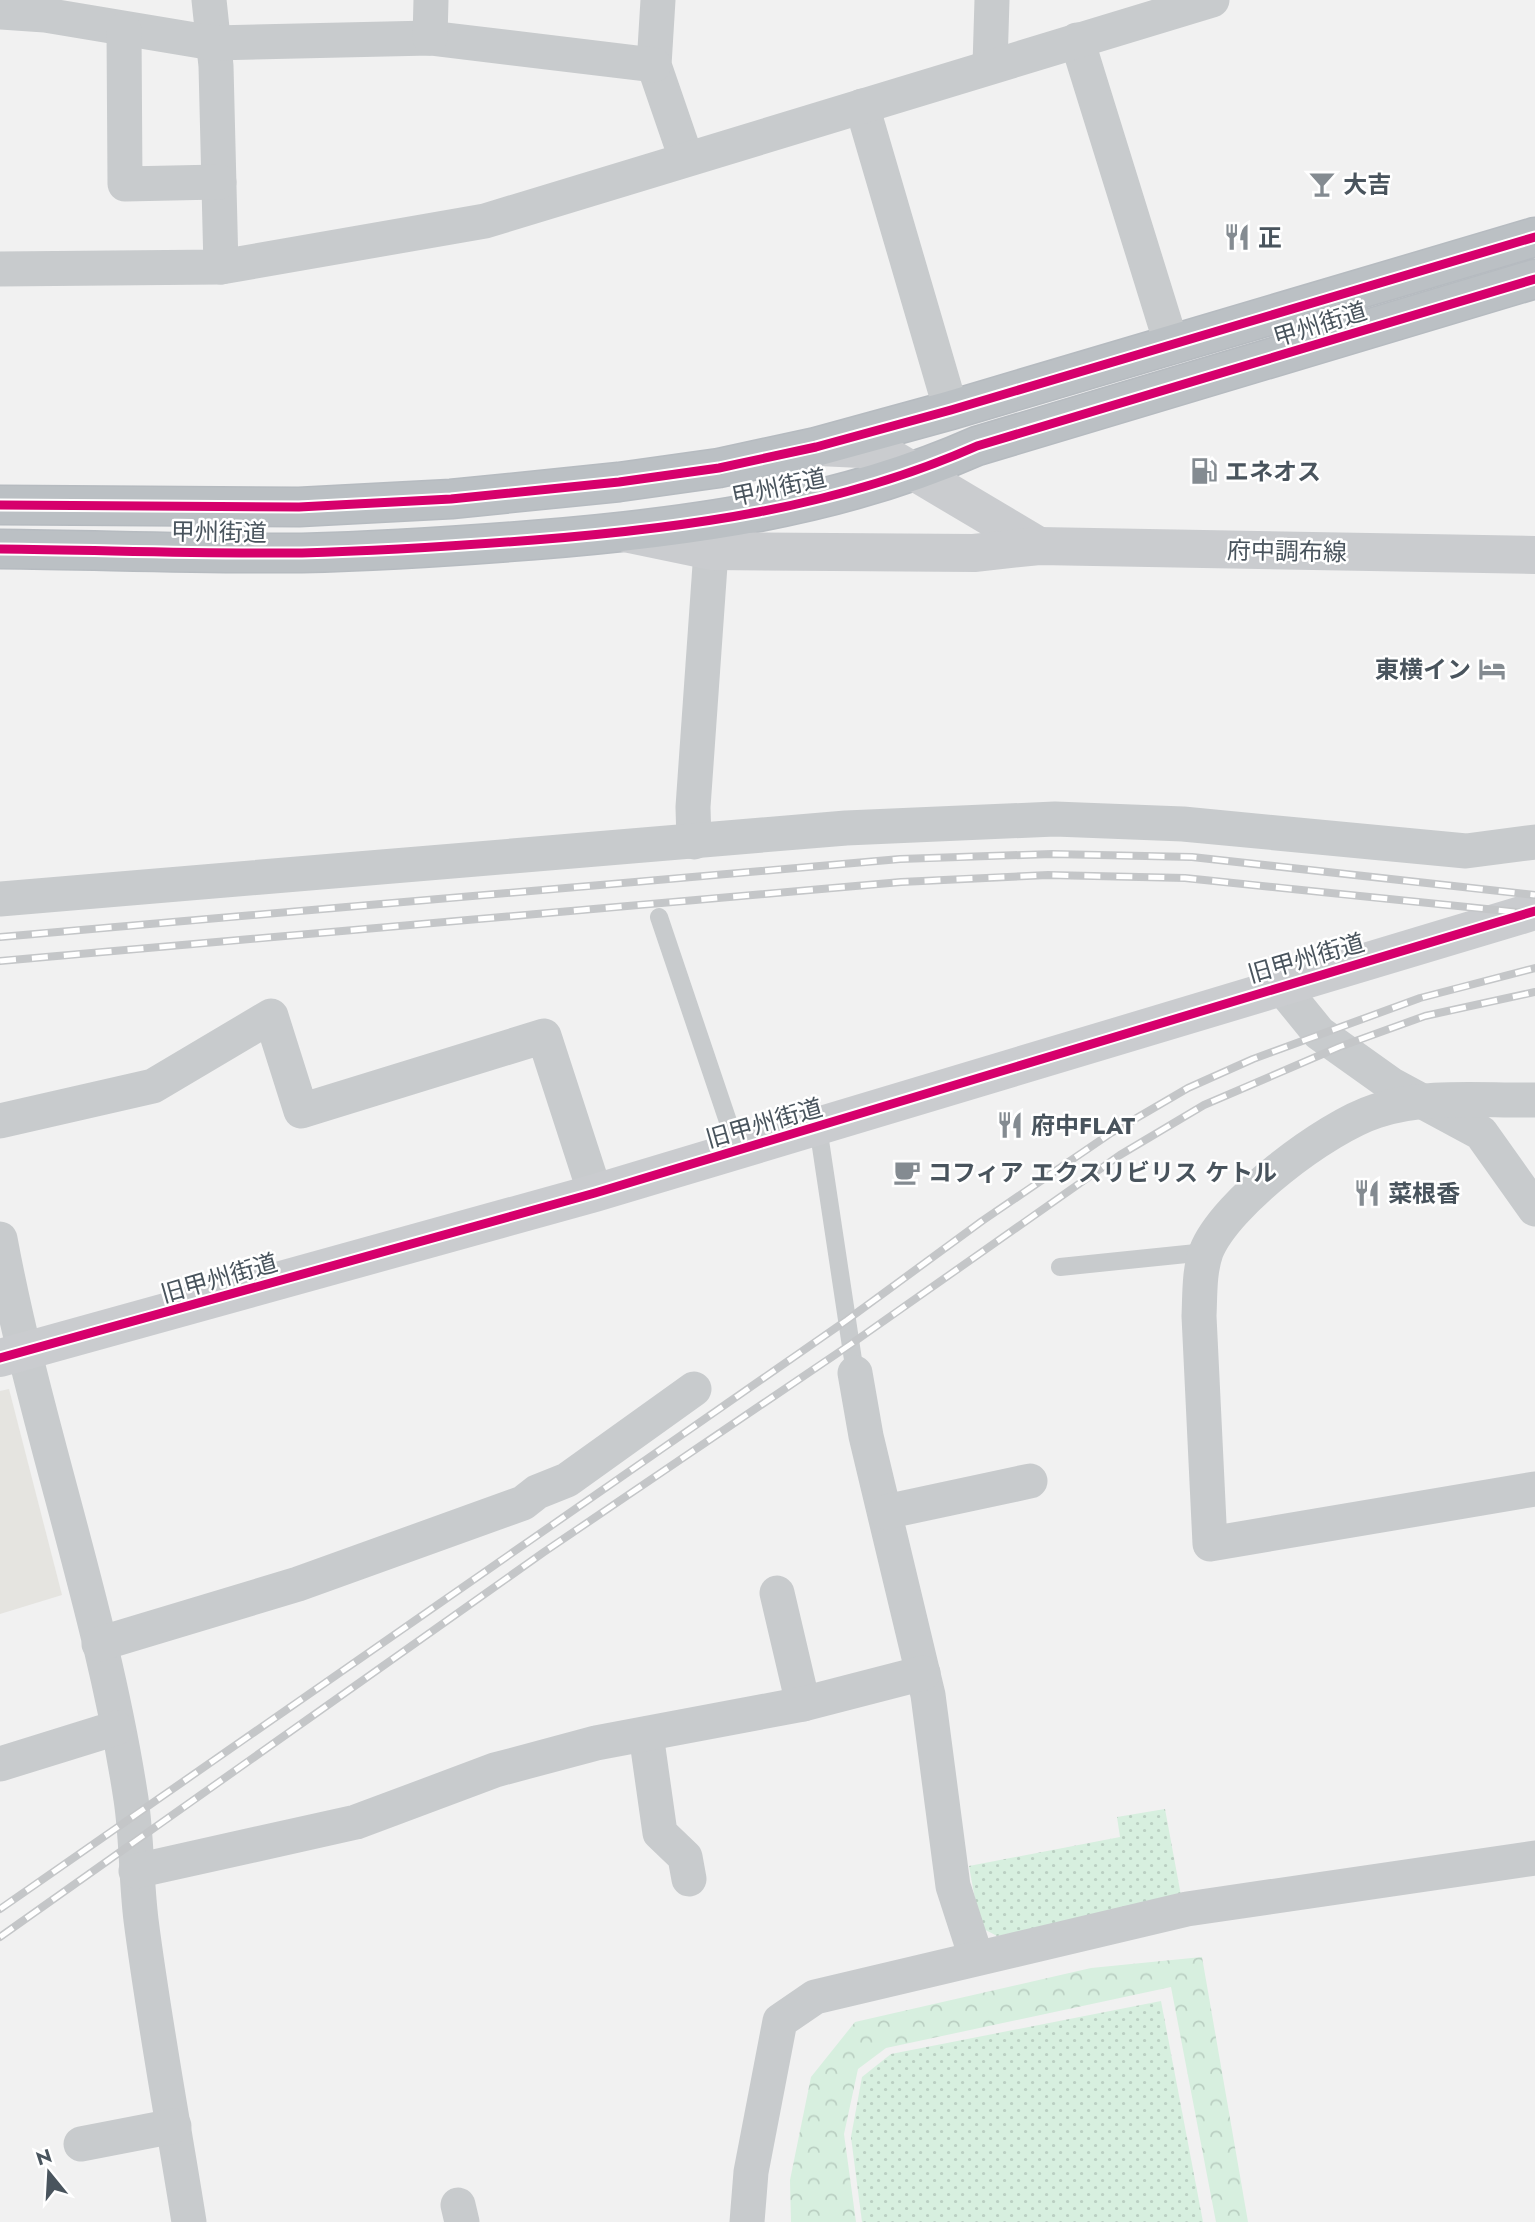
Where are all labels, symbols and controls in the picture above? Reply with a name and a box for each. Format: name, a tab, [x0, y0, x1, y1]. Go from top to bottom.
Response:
place label: 大吉	[1343, 167, 1391, 202]
bar icon: 大吉	[1307, 169, 1337, 199]
place label: 正	[1258, 220, 1282, 255]
restaurant icon: 正	[1222, 222, 1252, 252]
street label: 甲州街道	[1269, 293, 1371, 355]
place label: エネオス	[1225, 454, 1321, 489]
fuel station icon: エネオス	[1189, 456, 1219, 486]
street label: 甲州街道	[728, 460, 830, 514]
street label: 甲州街道	[171, 514, 267, 550]
street label: 府中調布線	[1227, 532, 1347, 570]
place label: 東横イン	[1375, 652, 1471, 687]
hotel icon: 東横イン	[1477, 654, 1507, 684]
street label: 旧甲州街道	[1244, 925, 1368, 991]
street label: 旧甲州街道	[702, 1090, 826, 1156]
place label: 府中FLAT	[1031, 1108, 1136, 1143]
restaurant icon: 府中FLAT	[995, 1110, 1025, 1140]
place label: コフィア エクスリビリス ケトル	[928, 1155, 1277, 1190]
cafe icon: コフィア エクスリビリス ケトル	[892, 1157, 922, 1187]
place label: 菜根香	[1388, 1176, 1460, 1211]
restaurant icon: 菜根香	[1352, 1178, 1382, 1208]
street label: 旧甲州街道	[157, 1245, 281, 1311]
north arrow	[14, 2138, 84, 2208]
text: N	[33, 2142, 55, 2172]

